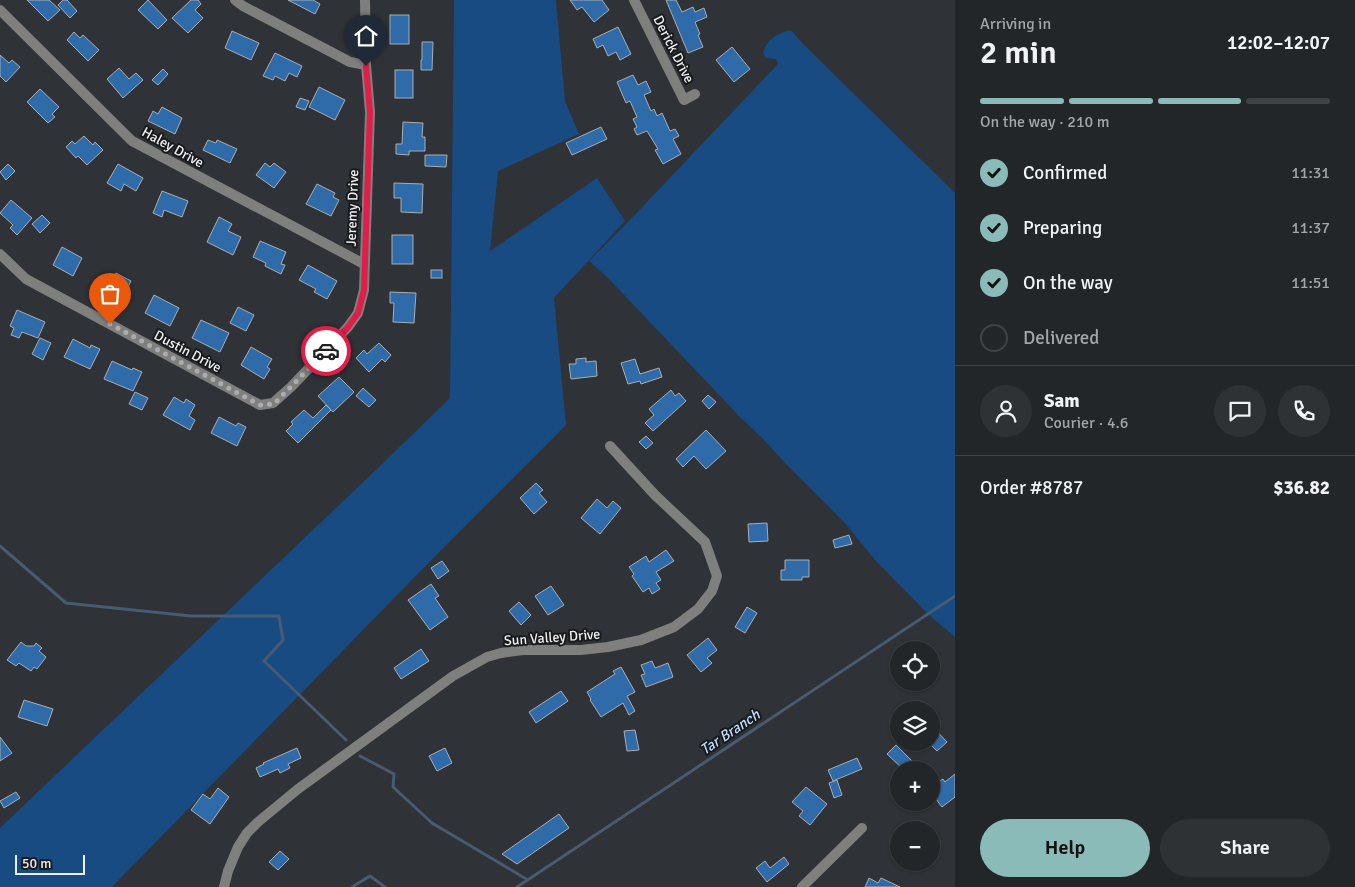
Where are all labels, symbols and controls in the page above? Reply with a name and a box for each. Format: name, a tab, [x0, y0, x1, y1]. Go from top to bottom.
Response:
street label: Derick Drive	[649, 13, 698, 86]
text: Arriving in	[980, 14, 1051, 34]
pin	[345, 15, 387, 66]
icon: home	[352, 22, 380, 50]
text: 12:02–12:07	[1227, 31, 1330, 55]
text: 2 min	[980, 33, 1057, 72]
text: On the way · 210 m	[980, 112, 1110, 132]
street label: Haley Drive	[139, 123, 207, 171]
icon: check	[980, 159, 1008, 187]
text: Confirmed	[1023, 161, 1107, 185]
text: 11:31	[1291, 163, 1330, 183]
street label: Jeremy Drive	[343, 169, 362, 247]
icon: check	[980, 214, 1008, 242]
text: Preparing	[1023, 216, 1102, 240]
text: 11:37	[1291, 218, 1330, 238]
icon: check	[980, 269, 1008, 297]
text: On the way	[1023, 271, 1113, 295]
pin	[89, 273, 131, 324]
text: 11:51	[1291, 273, 1330, 293]
icon: bag	[96, 280, 124, 308]
courier	[301, 326, 351, 376]
text: Delivered	[1023, 326, 1099, 350]
street label: Dustin Drive	[151, 327, 224, 376]
icon: car	[312, 337, 340, 365]
button: person	[980, 385, 1032, 437]
button: chat	[1214, 385, 1266, 437]
button: phone	[1278, 385, 1330, 437]
text: Sam	[1044, 389, 1080, 413]
text: Courier · 4.6	[1044, 413, 1128, 433]
text: Order #8787	[980, 476, 1083, 500]
text: $36.82	[1273, 476, 1330, 500]
street label: Sun Valley Drive	[503, 626, 601, 649]
map controls	[890, 641, 940, 871]
button: locate	[890, 641, 940, 691]
button: layers	[890, 701, 940, 751]
water label: Tar Branch	[697, 705, 764, 758]
button: +	[890, 761, 940, 811]
button: Help	[980, 819, 1150, 877]
button: Share	[1160, 819, 1330, 877]
button: −	[890, 821, 940, 871]
scale bar	[15, 852, 85, 875]
text: 50 m	[22, 855, 51, 872]

